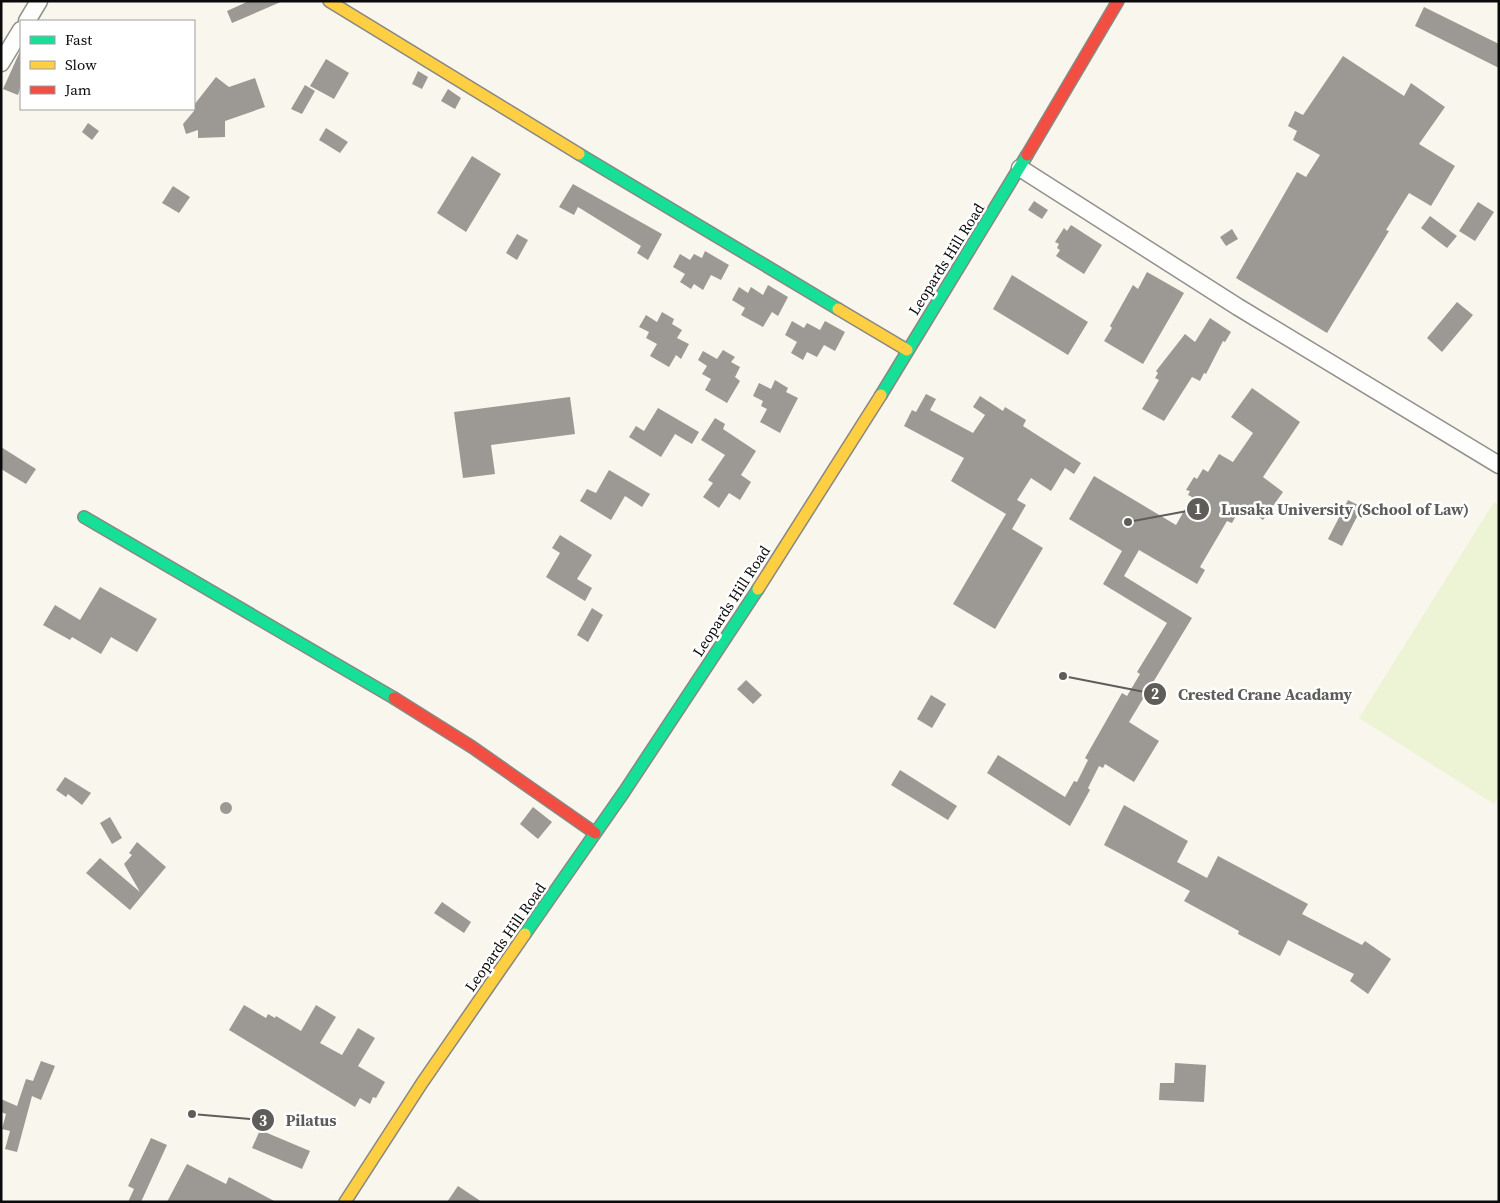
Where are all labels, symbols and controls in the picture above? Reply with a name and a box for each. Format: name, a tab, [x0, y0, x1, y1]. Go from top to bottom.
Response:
legend	[20, 20, 195, 110]
text: Fast	[65, 29, 92, 50]
text: Slow	[65, 54, 97, 75]
text: Jam	[64, 79, 92, 100]
street label: Leopards Hill Road	[903, 199, 989, 319]
callout: Lusaka University (School of Law)	[1185, 494, 1479, 525]
text: 1	[1194, 498, 1202, 519]
text: Lusaka University (School of Law)	[1221, 498, 1469, 520]
street label: Leopards Hill Road	[687, 541, 775, 661]
callout: Crested Crane Acadamy	[1142, 679, 1362, 710]
text: 2	[1151, 683, 1159, 704]
text: Crested Crane Acadamy	[1178, 683, 1353, 705]
street label: Leopards Hill Road	[460, 878, 551, 996]
callout: Pilatus	[251, 1105, 347, 1136]
text: Pilatus	[285, 1109, 337, 1131]
text: 3	[259, 1110, 267, 1131]

